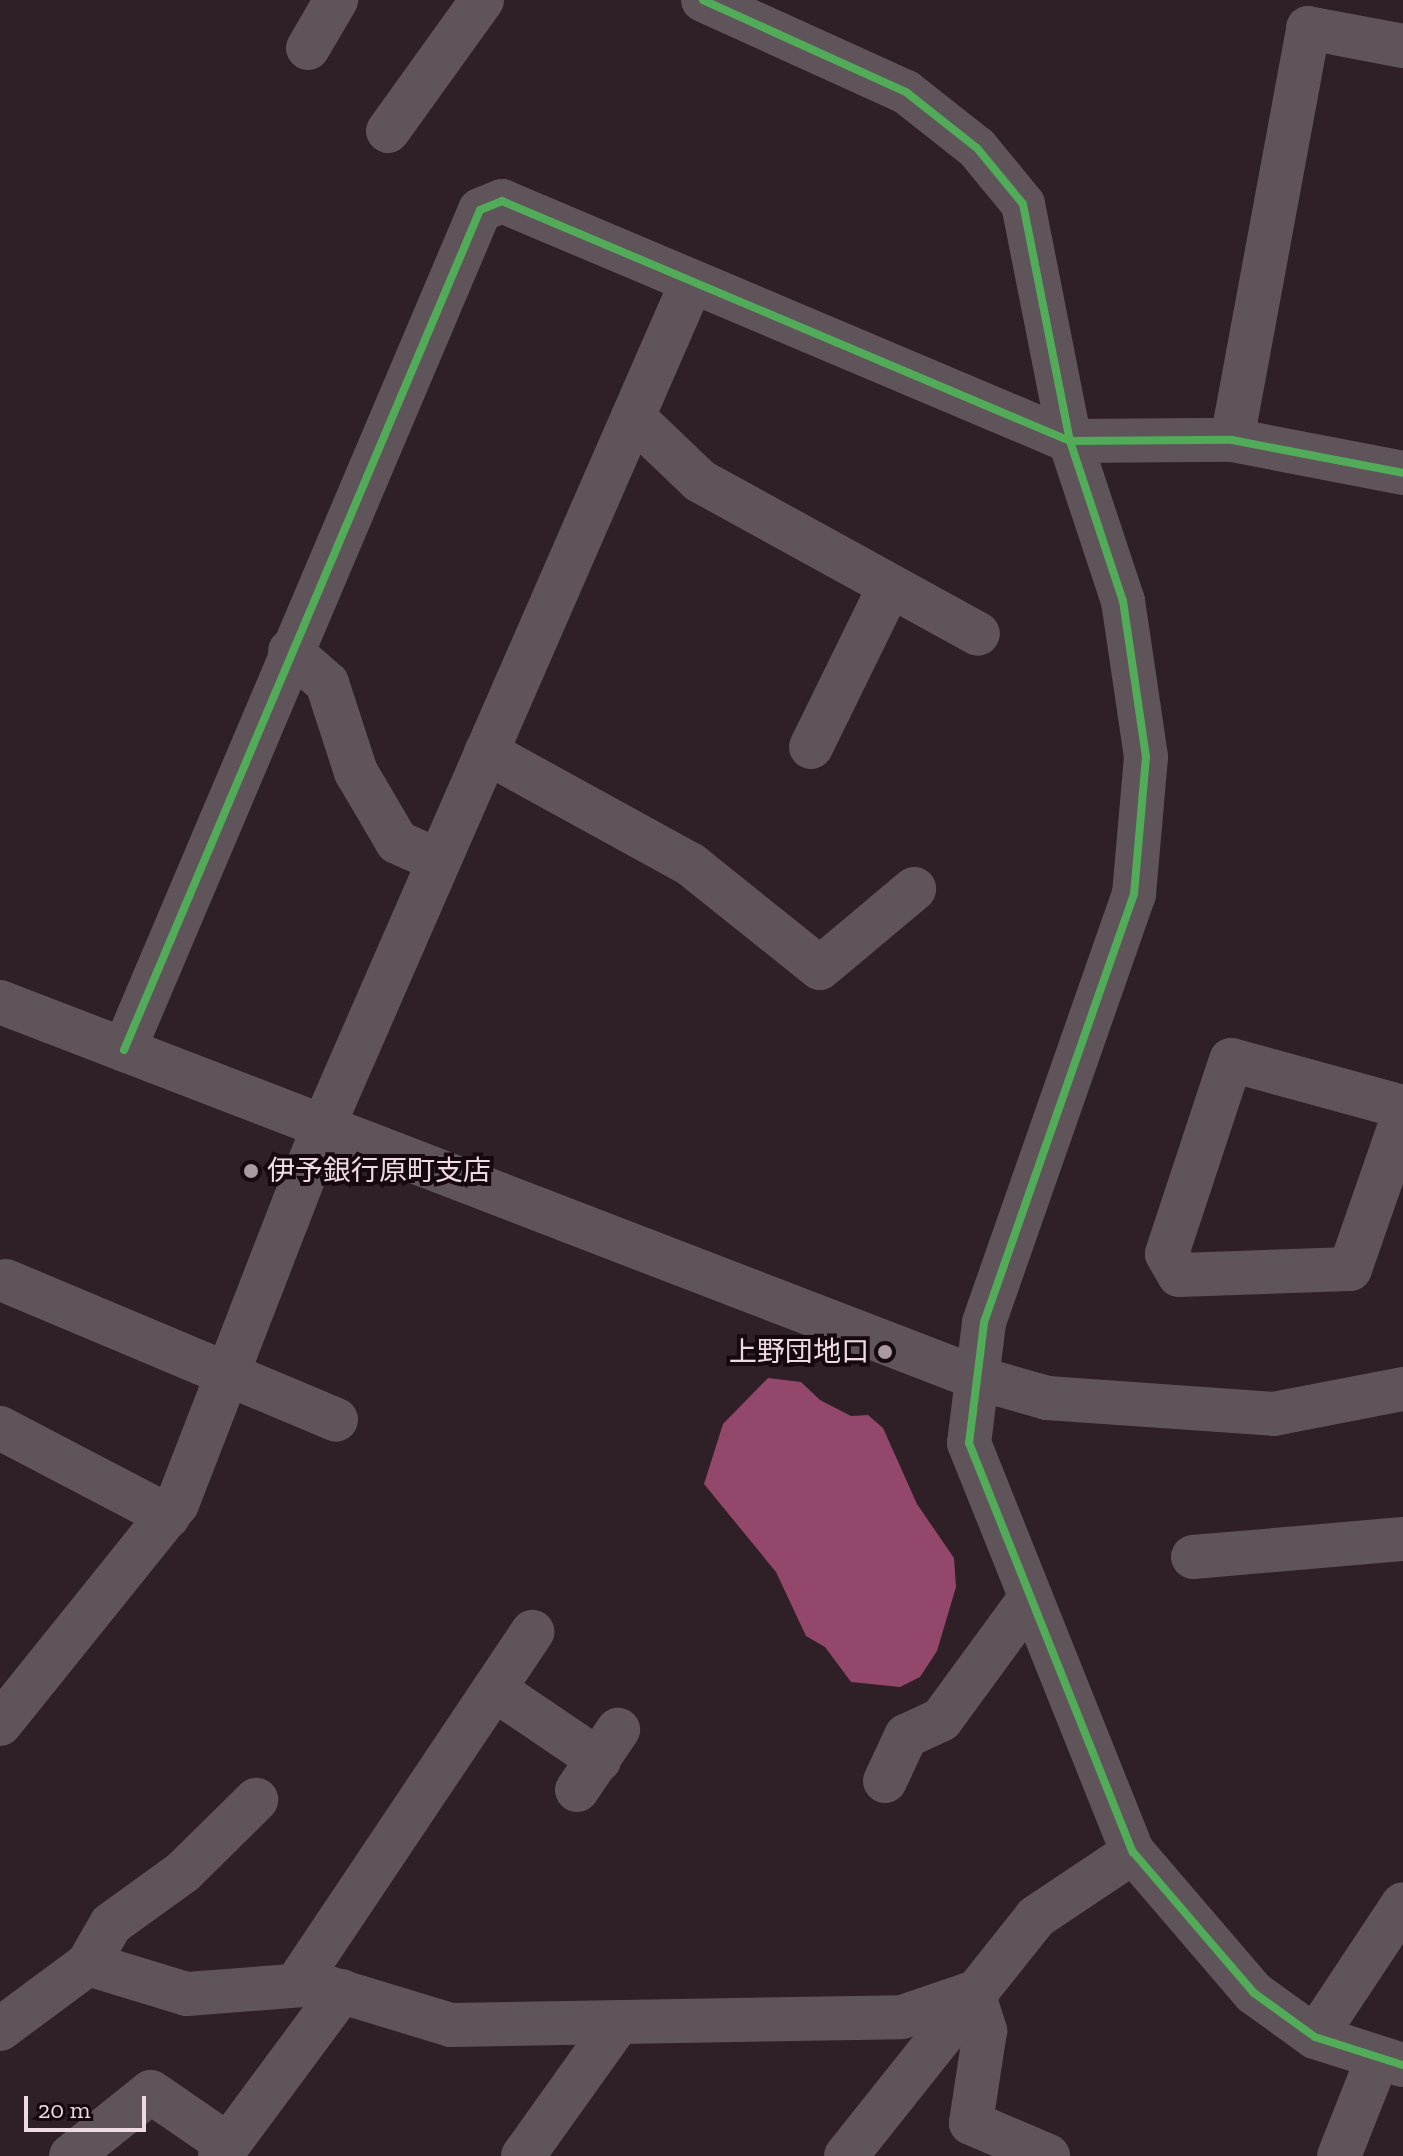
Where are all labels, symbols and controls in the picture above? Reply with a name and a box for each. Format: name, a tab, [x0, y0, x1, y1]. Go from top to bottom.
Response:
place label: 伊予銀行原町支店	[267, 1154, 491, 1188]
marker: 伊予銀行原町支店	[242, 1162, 260, 1180]
place label: 上野団地口	[729, 1335, 869, 1369]
marker: 上野団地口	[876, 1343, 894, 1361]
scale bar	[28, 2080, 150, 2130]
text: 20 m	[38, 2095, 90, 2124]

